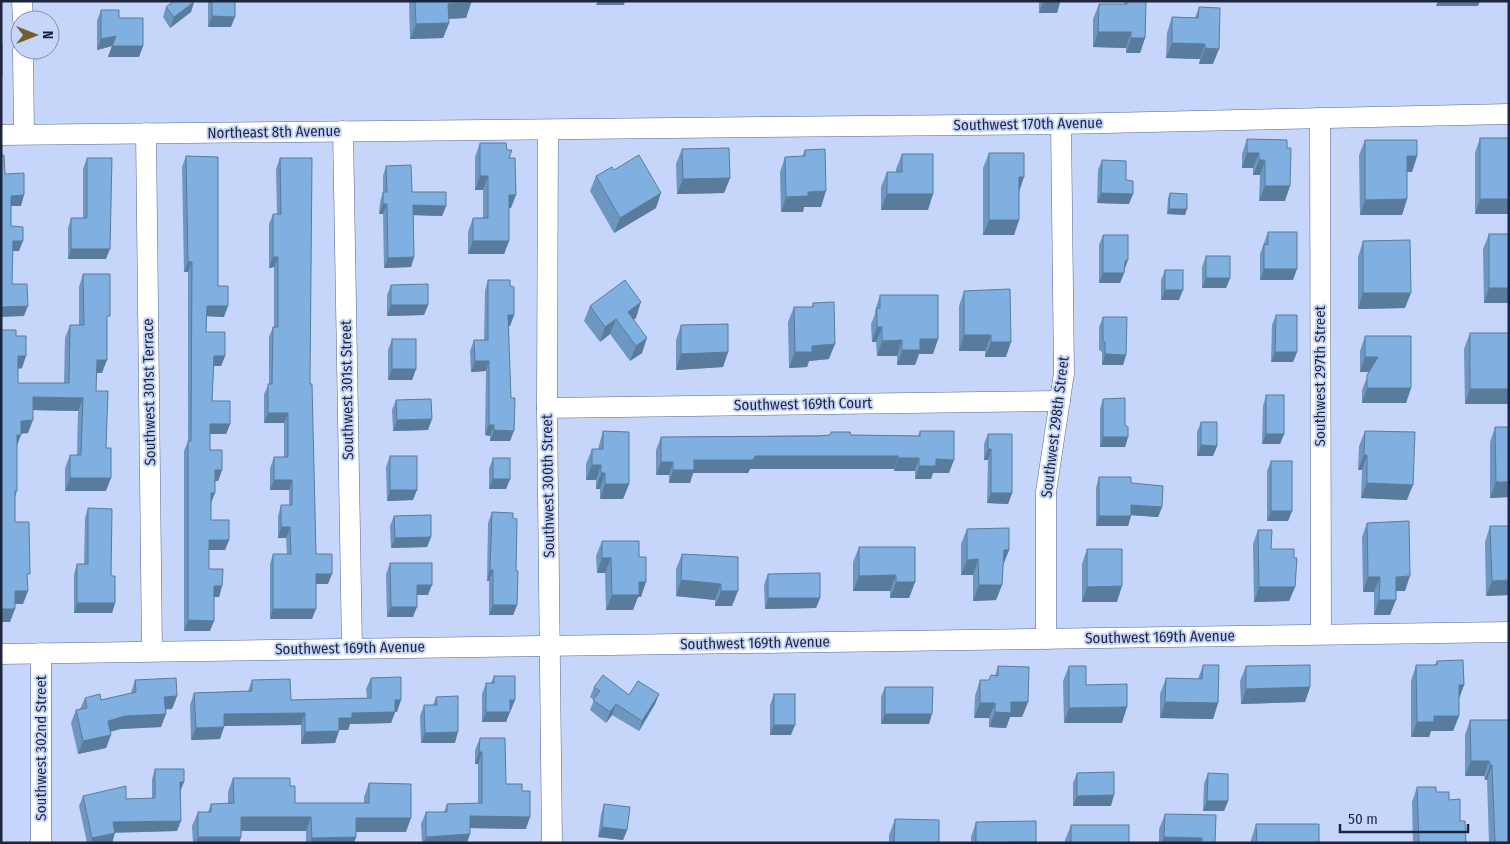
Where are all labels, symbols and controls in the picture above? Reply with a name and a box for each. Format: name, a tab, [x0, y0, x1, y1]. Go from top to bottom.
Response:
north arrow	[10, 10, 60, 60]
text: N	[39, 31, 56, 39]
street label: Southwest 170th Avenue	[953, 114, 1103, 134]
street label: Northeast 8th Avenue	[207, 122, 341, 142]
street label: Southwest 297th Street	[1311, 305, 1329, 446]
street label: Southwest 301st Terrace	[139, 318, 159, 466]
street label: Southwest 301st Street	[337, 320, 357, 460]
street label: Southwest 298th Street	[1037, 355, 1073, 499]
street label: Southwest 169th Court	[734, 394, 872, 414]
street label: Southwest 300th Street	[538, 414, 558, 558]
street label: Southwest 169th Avenue	[1085, 627, 1235, 647]
street label: Southwest 169th Avenue	[680, 633, 830, 653]
street label: Southwest 169th Avenue	[275, 638, 425, 658]
street label: Southwest 302nd Street	[32, 675, 50, 821]
scale bar	[1340, 802, 1468, 834]
text: 50 m	[1348, 810, 1378, 828]

